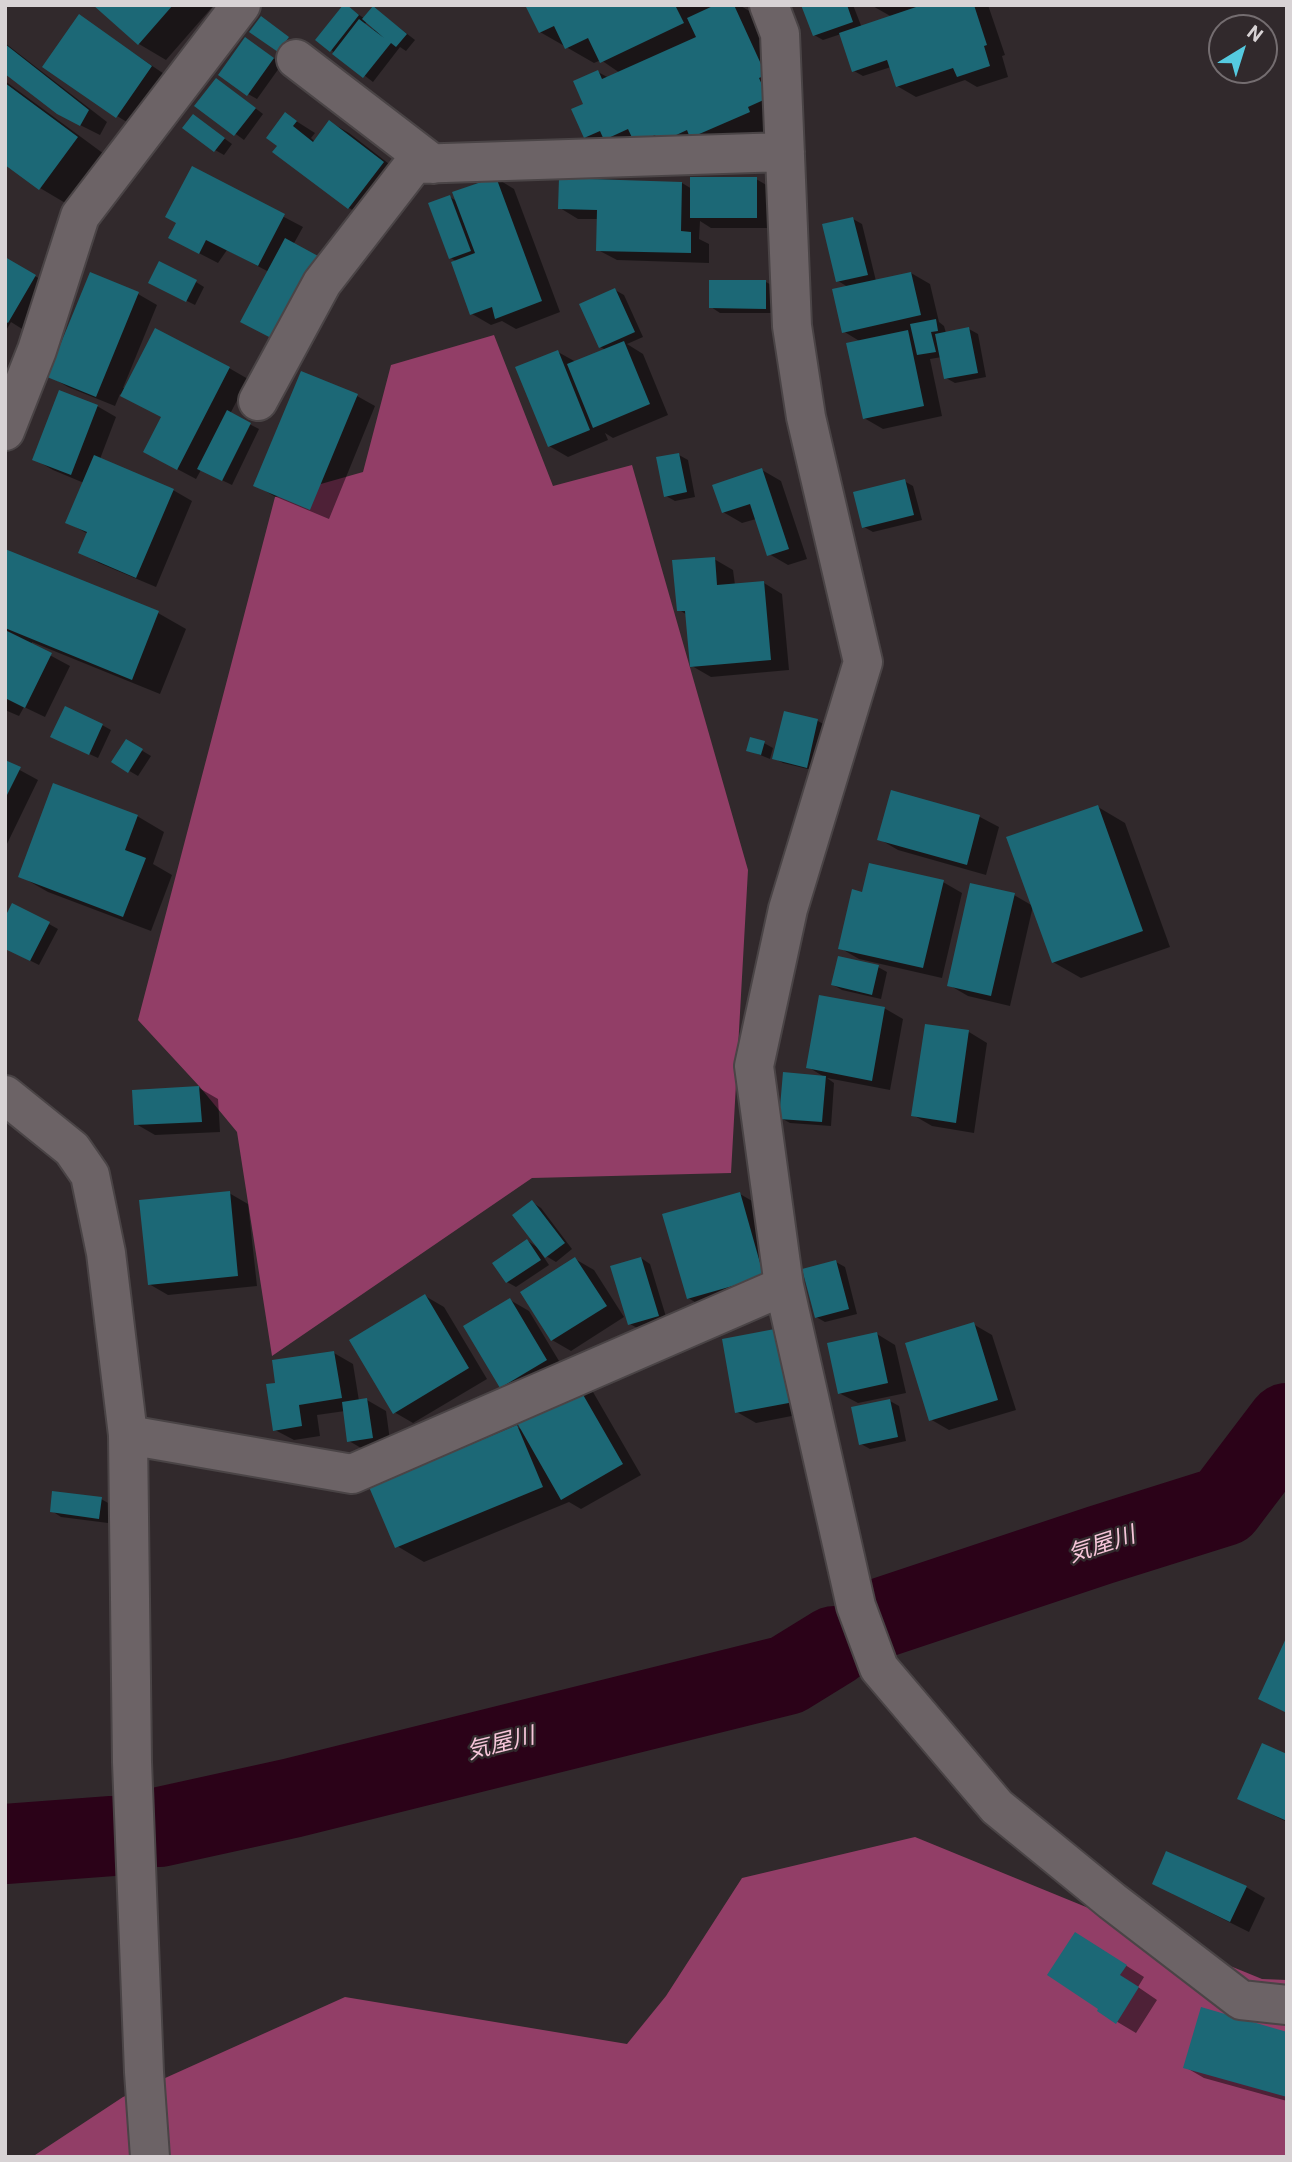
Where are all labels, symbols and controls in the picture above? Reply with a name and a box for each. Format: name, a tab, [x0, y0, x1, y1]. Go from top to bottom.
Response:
north arrow	[1208, 14, 1278, 84]
text: N	[1243, 20, 1267, 47]
water label: 気屋川	[1065, 1522, 1139, 1570]
water label: 気屋川	[464, 1723, 538, 1767]

